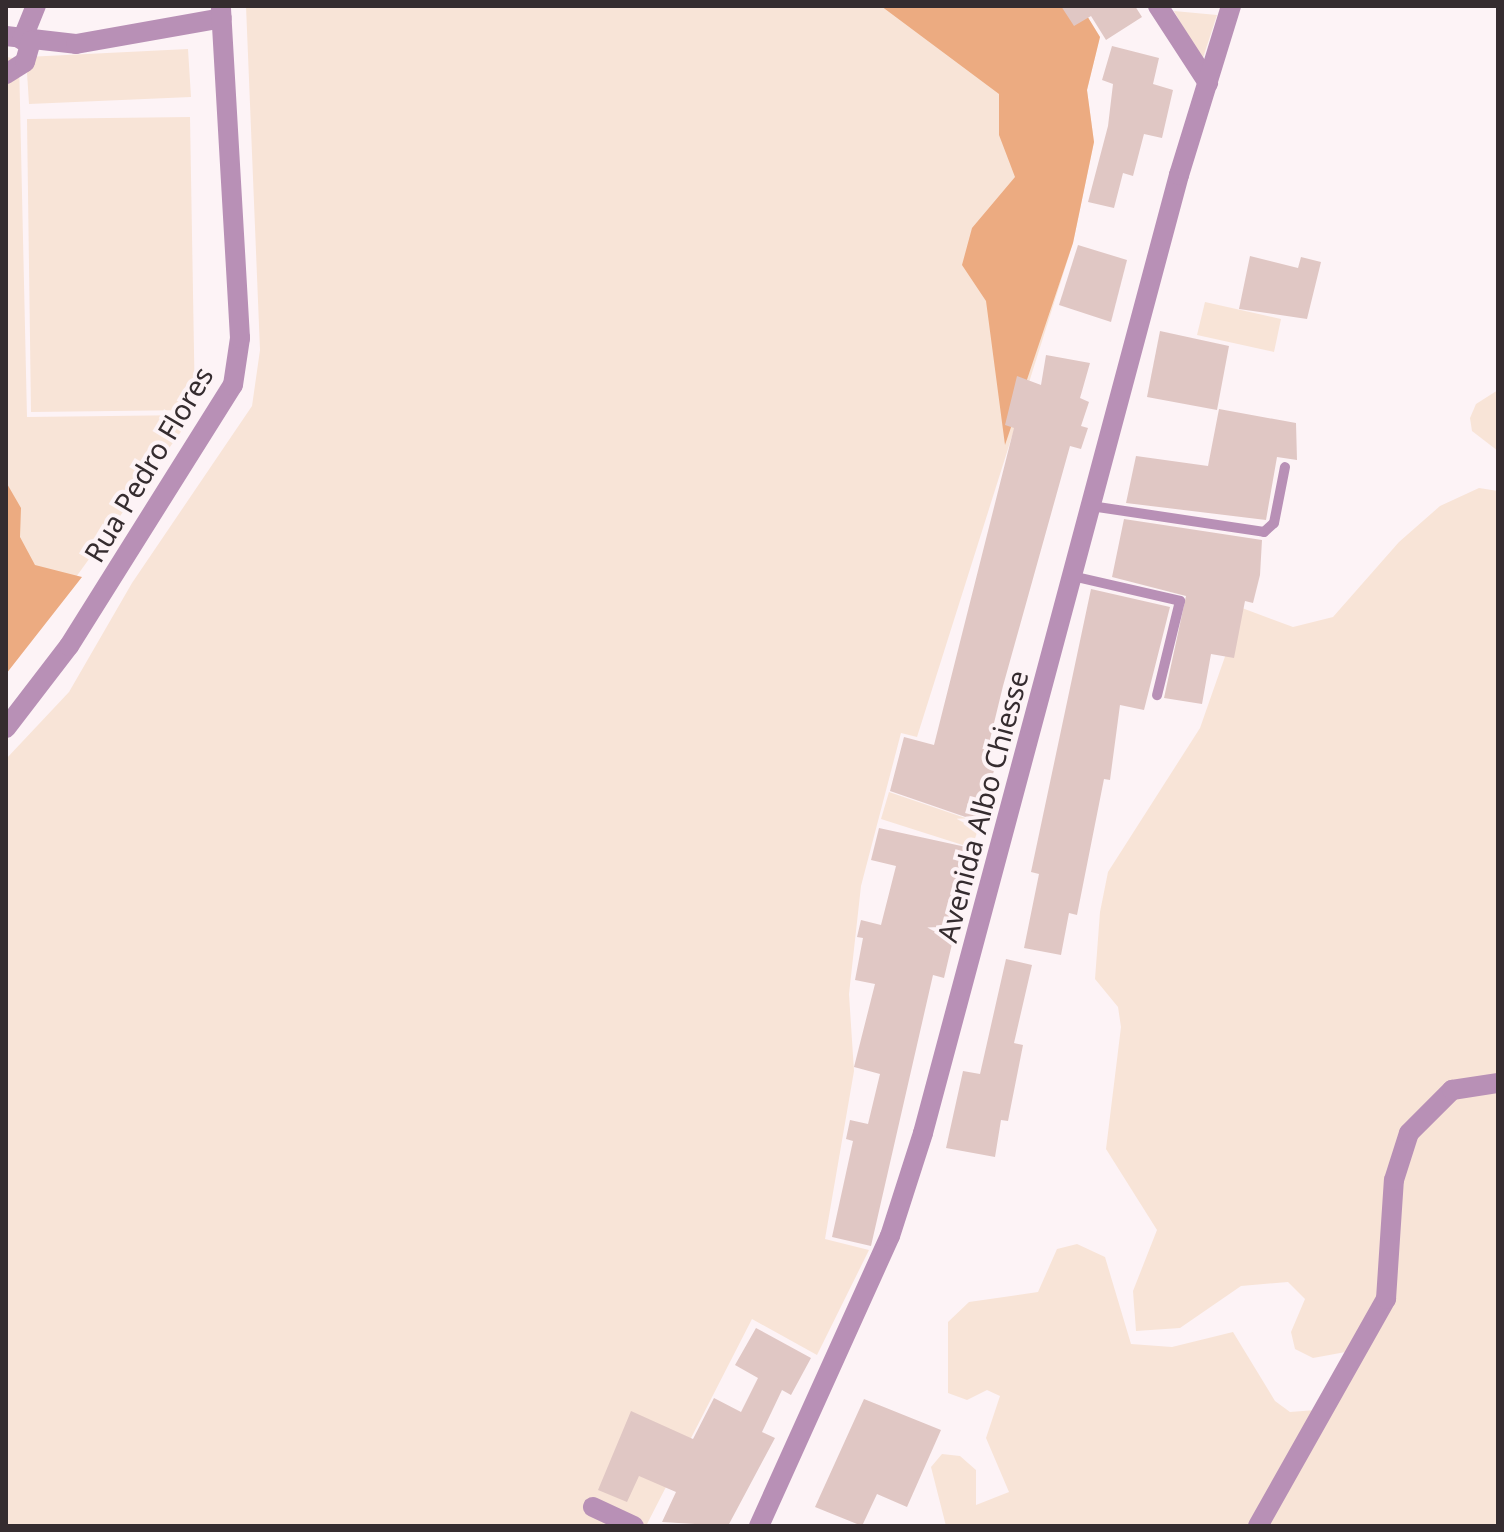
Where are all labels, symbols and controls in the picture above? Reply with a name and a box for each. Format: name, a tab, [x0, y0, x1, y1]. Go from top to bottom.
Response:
street label: Rua Pedro Flores	[76, 360, 220, 568]
street label: Avenida Albo Chiesse	[930, 667, 1034, 945]

